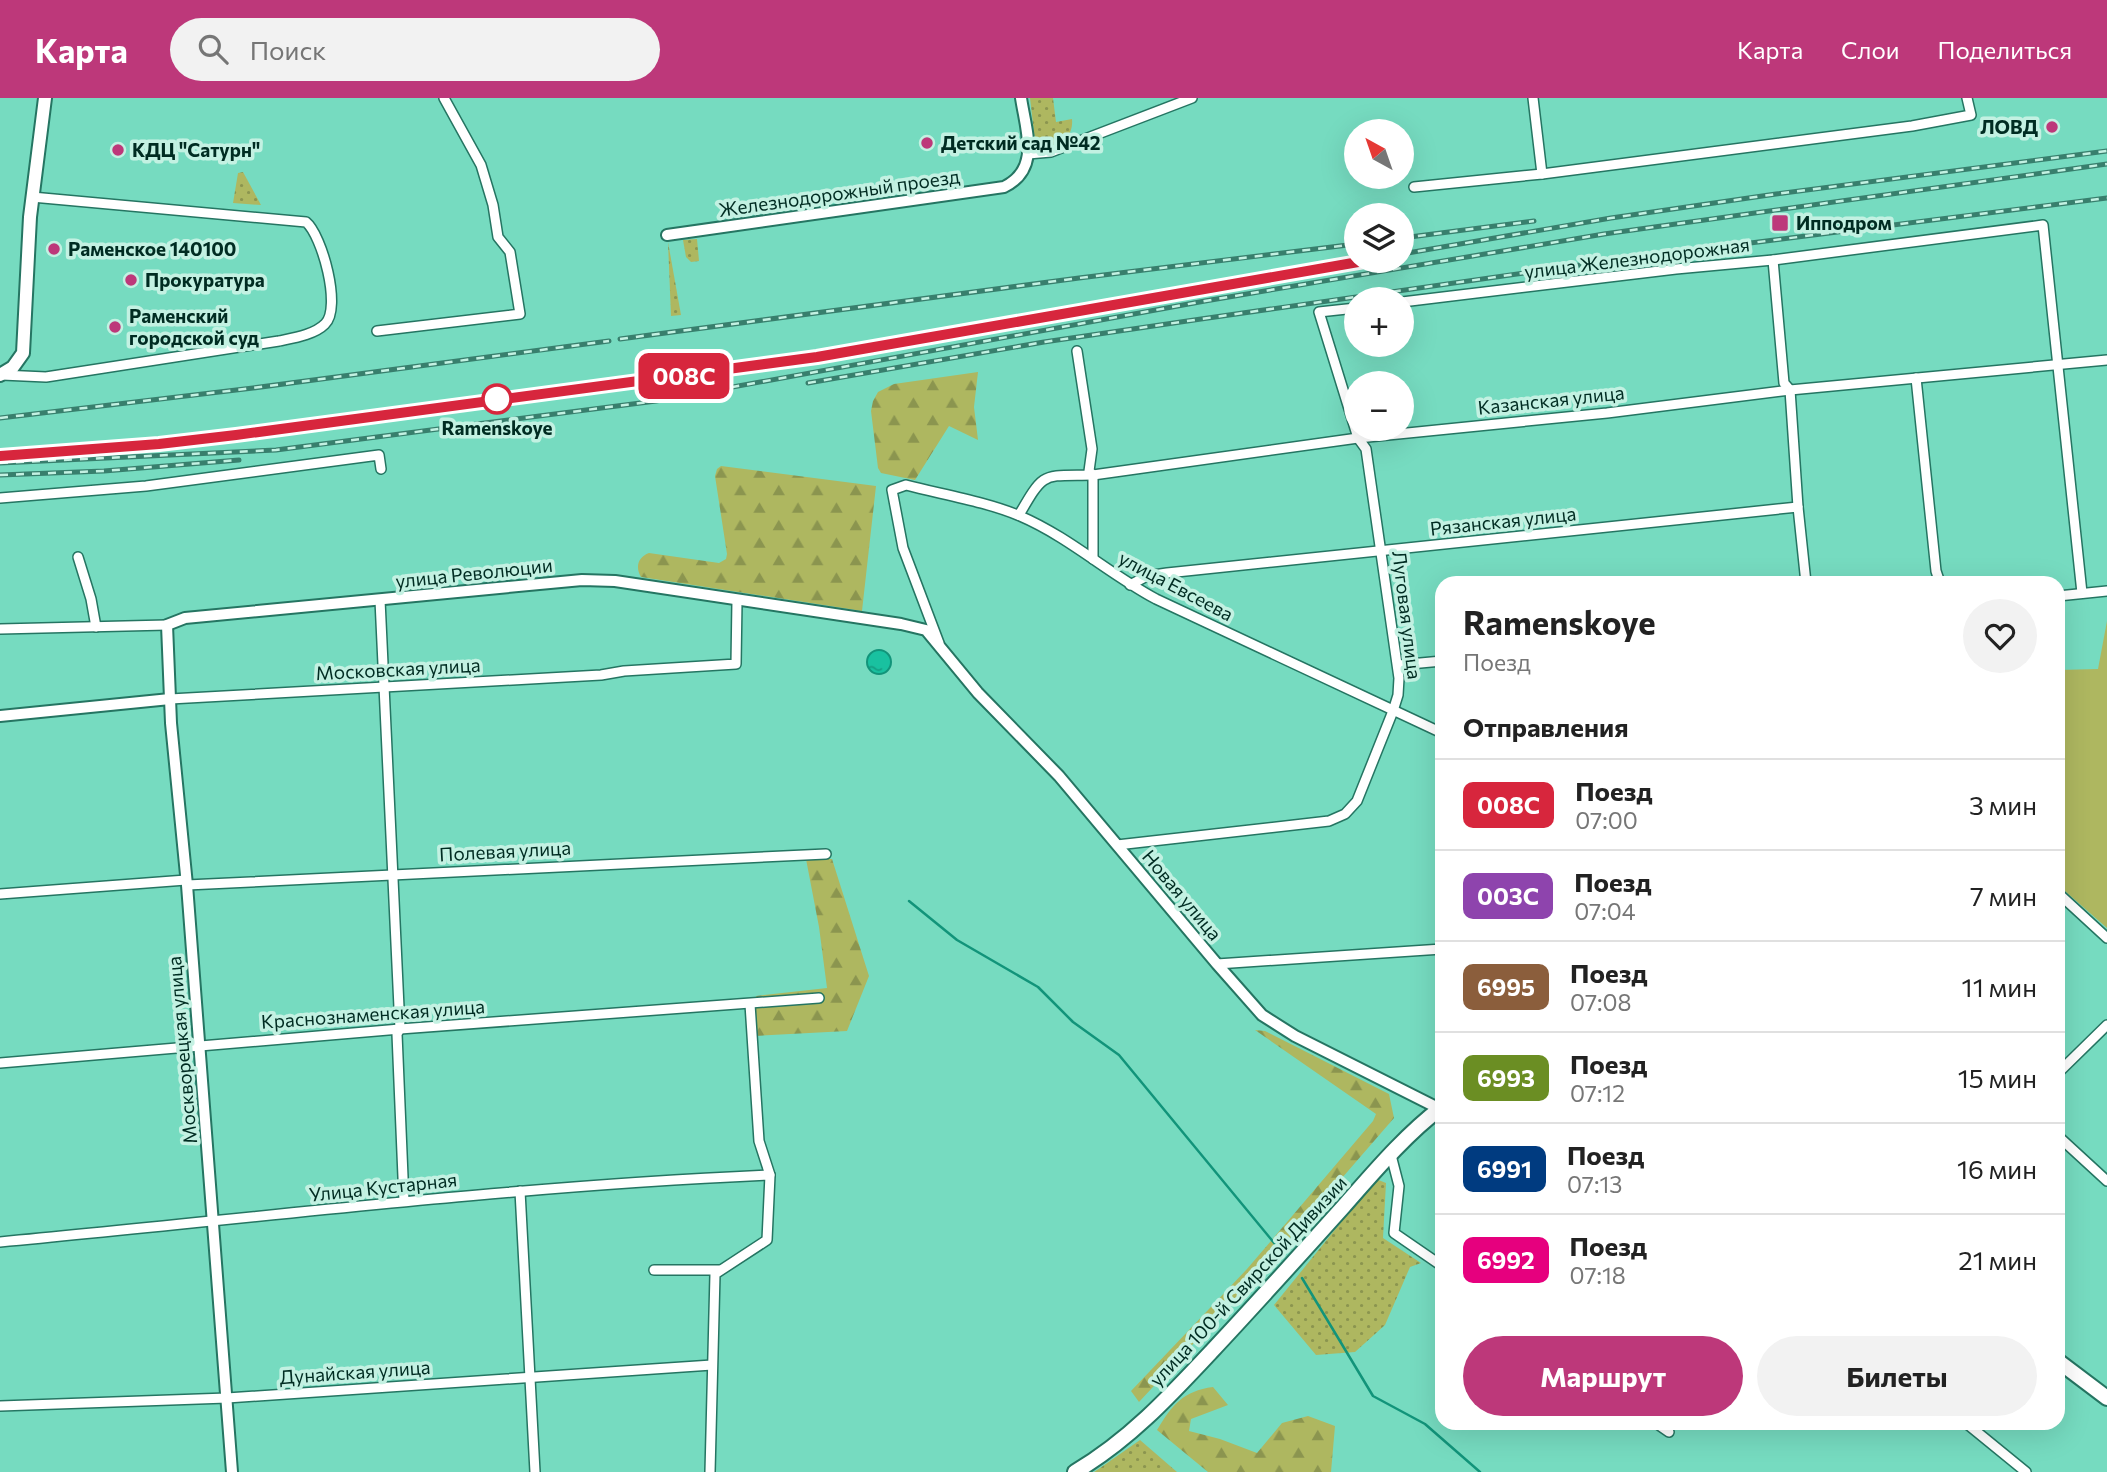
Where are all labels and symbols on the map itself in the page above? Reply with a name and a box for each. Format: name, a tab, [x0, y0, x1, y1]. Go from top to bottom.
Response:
place label: ЛОВД	[1980, 115, 2038, 138]
north arrow	[1344, 119, 1414, 189]
marker: ЛОВД	[2044, 119, 2060, 135]
place label: Детский сад №42	[941, 131, 1100, 154]
marker: Детский сад №42	[919, 135, 935, 151]
place label: КДЦ "Сатурн"	[132, 138, 260, 161]
marker: КДЦ "Сатурн"	[110, 142, 126, 158]
street label: Железнодорожный проезд	[717, 164, 961, 221]
place label: Ипподром	[1796, 211, 1892, 234]
marker: Ипподром	[1770, 213, 1790, 233]
street label: улица Железнодорожная	[1523, 232, 1751, 283]
place label: Раменское 140100	[68, 237, 236, 260]
marker: Раменское 140100	[46, 241, 62, 257]
place label: Прокуратура	[145, 268, 265, 291]
marker: Прокуратура	[123, 272, 139, 288]
place label: Раменский городской суд	[129, 304, 259, 349]
marker: Раменский городской суд	[107, 319, 123, 335]
line badge: 008С	[635, 353, 733, 399]
street label: Казанская улица	[1476, 380, 1625, 419]
marker: Ramenskoye	[482, 384, 512, 414]
place label: Ramenskoye	[442, 416, 552, 439]
street label: Рязанская улица	[1429, 501, 1577, 540]
street label: улица Евсеева	[1115, 546, 1237, 625]
street label: Луговая улица	[1388, 549, 1427, 680]
street label: улица Революции	[394, 553, 554, 592]
street label: Московская улица	[315, 653, 481, 684]
street label: Полевая улица	[439, 836, 571, 865]
street label: Новая улица	[1138, 845, 1227, 945]
street label: Москворецкая улица	[162, 955, 201, 1145]
street label: Краснознаменская улица	[260, 994, 486, 1033]
street label: Улица Кустарная	[308, 1167, 458, 1206]
street label: улица 100-й Свирской Дивизии	[1144, 1171, 1351, 1391]
street label: Дунайская улица	[279, 1355, 431, 1388]

